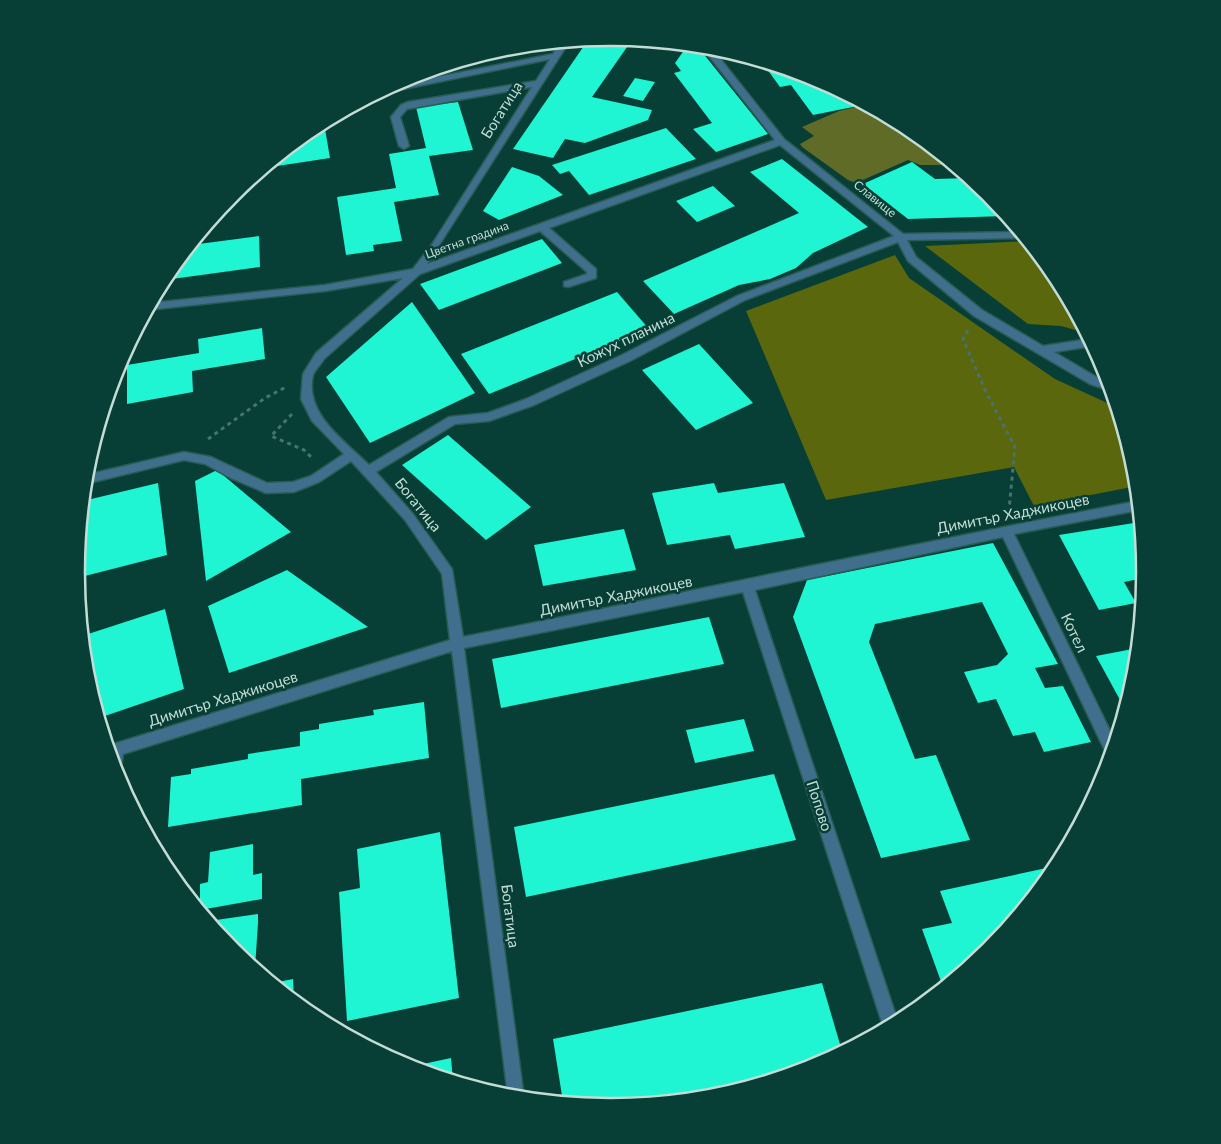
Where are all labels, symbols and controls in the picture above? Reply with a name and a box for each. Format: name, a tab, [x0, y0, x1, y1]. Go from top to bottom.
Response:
street label: Богатица	[477, 78, 526, 141]
street label: Славище	[851, 177, 900, 220]
street label: Цветна градина	[423, 217, 511, 262]
street label: Кожух планина	[574, 308, 677, 370]
street label: Богатица	[392, 474, 446, 535]
street label: Димитър Хаджикоцев	[935, 489, 1091, 537]
street label: Димитър Хаджикоцев	[538, 571, 694, 619]
street label: Котел	[1058, 610, 1092, 655]
street label: Димитър Хаджикоцев	[146, 667, 300, 729]
street label: Попово	[803, 778, 837, 833]
street label: Богатица	[498, 883, 524, 949]

